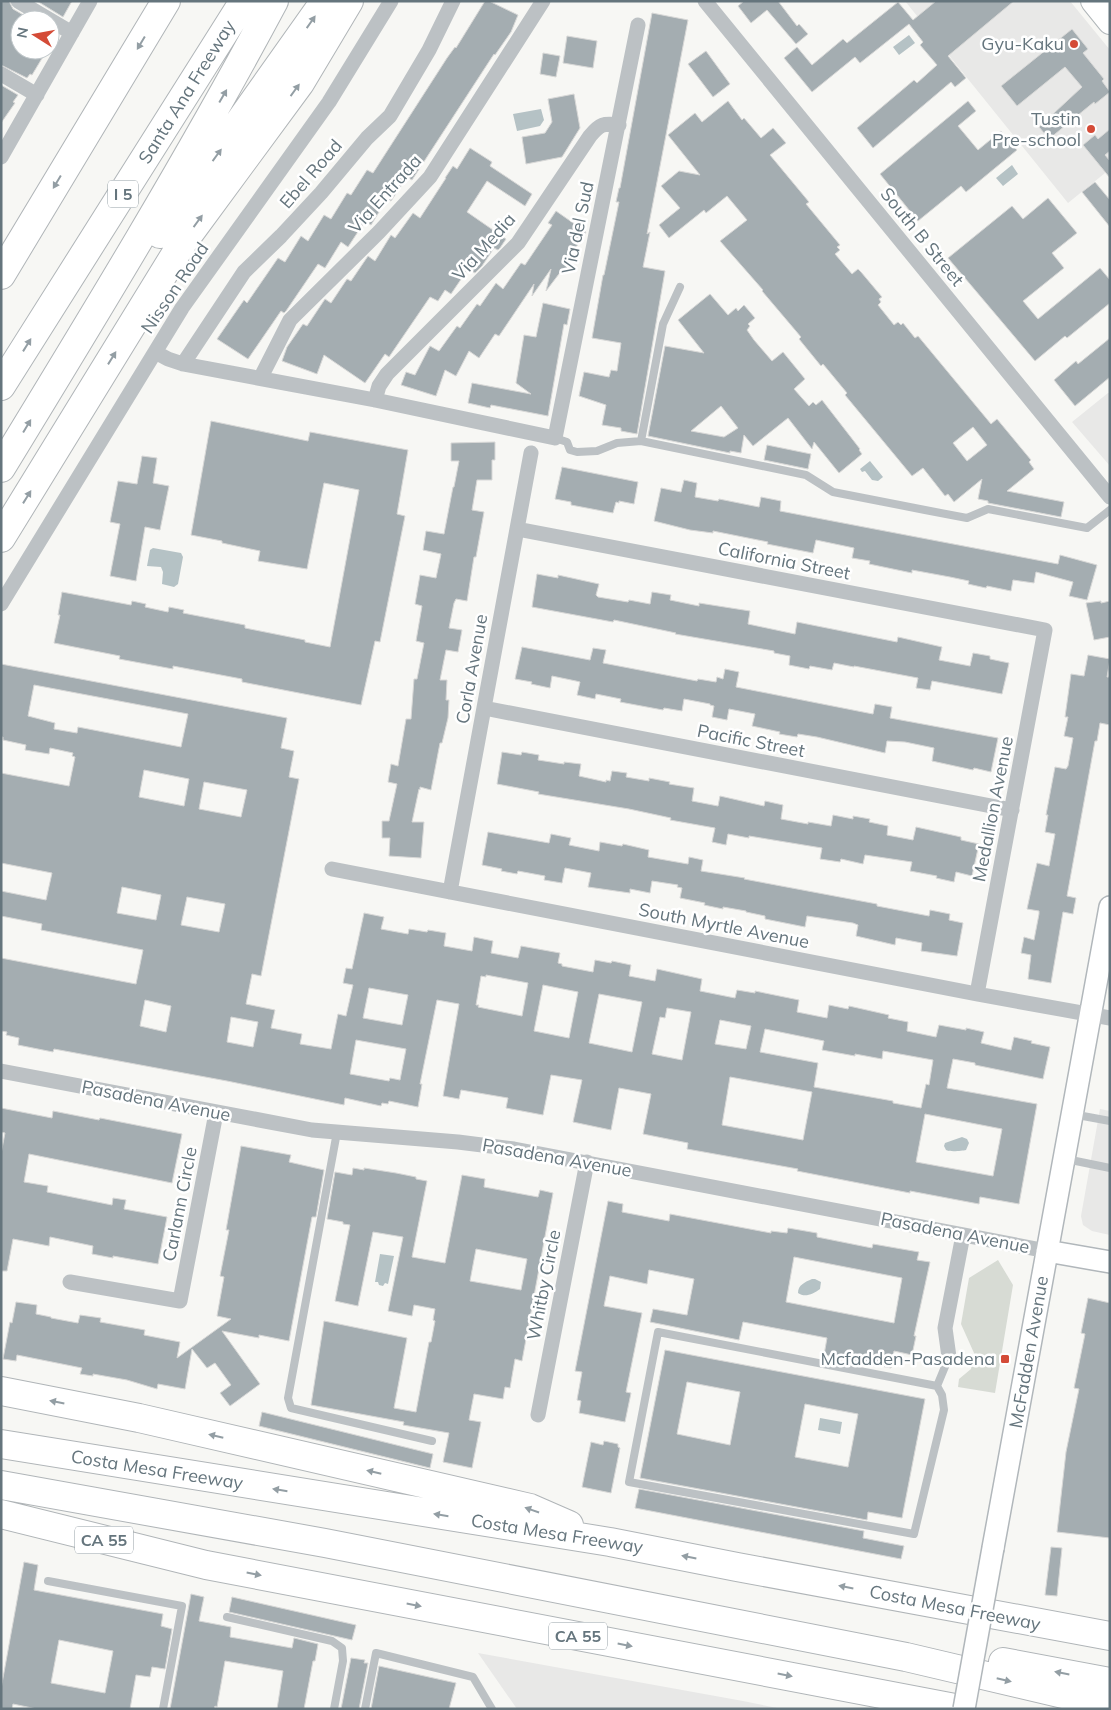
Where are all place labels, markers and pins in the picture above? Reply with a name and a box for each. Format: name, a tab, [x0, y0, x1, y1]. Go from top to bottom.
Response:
place label: Gyu-Kaku	[981, 32, 1064, 55]
marker: Gyu-Kaku	[1068, 38, 1080, 50]
place label: Tustin Pre-school	[992, 107, 1081, 151]
marker: Tustin Pre-school	[1085, 123, 1097, 135]
place label: Mcfadden-Pasadena	[820, 1347, 995, 1370]
marker: Mcfadden-Pasadena	[999, 1353, 1011, 1365]

